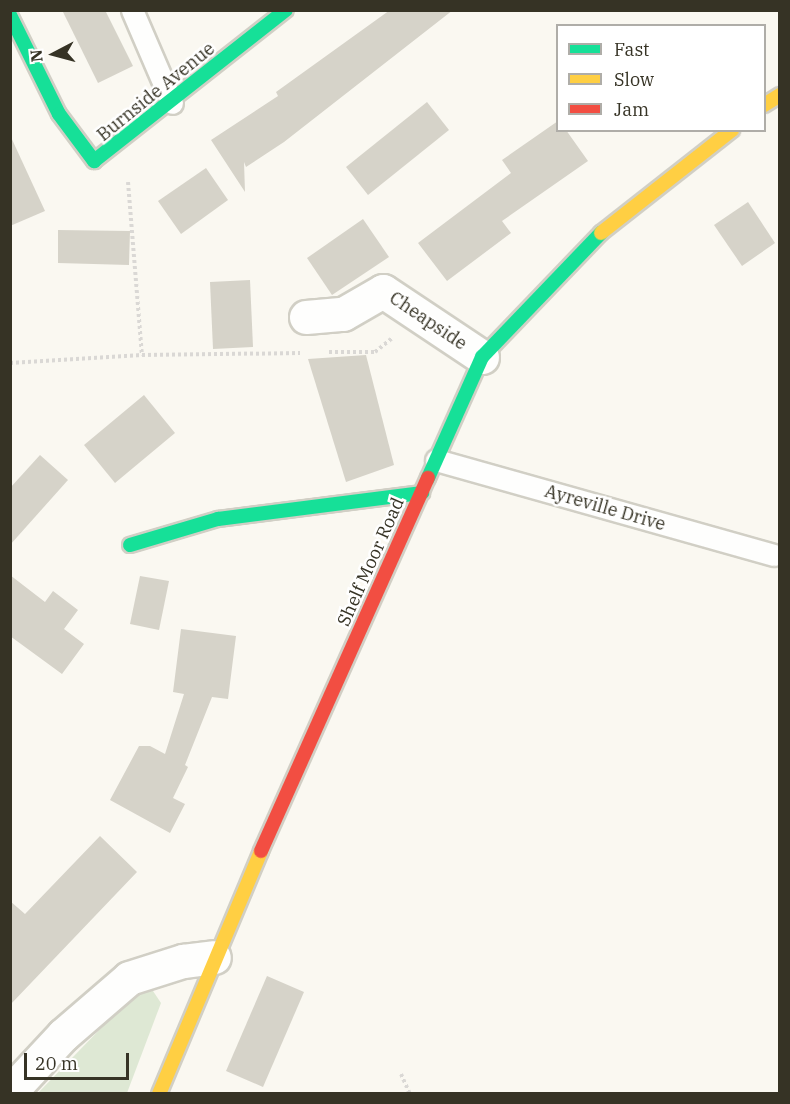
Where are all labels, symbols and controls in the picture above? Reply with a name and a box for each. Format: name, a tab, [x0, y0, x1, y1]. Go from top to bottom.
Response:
north arrow	[24, 24, 84, 84]
legend	[556, 24, 766, 132]
street label: Burnside Avenue	[93, 38, 219, 146]
text: Fast	[614, 38, 649, 61]
text: N	[25, 49, 47, 63]
text: Slow	[614, 68, 654, 91]
text: Jam	[614, 98, 649, 121]
street label: Cheapside	[385, 287, 471, 355]
street label: Ayreville Drive	[542, 480, 668, 536]
street label: Shelf Moor Road	[333, 494, 409, 630]
scale bar	[27, 1041, 132, 1079]
text: 20 m	[35, 1052, 78, 1075]

